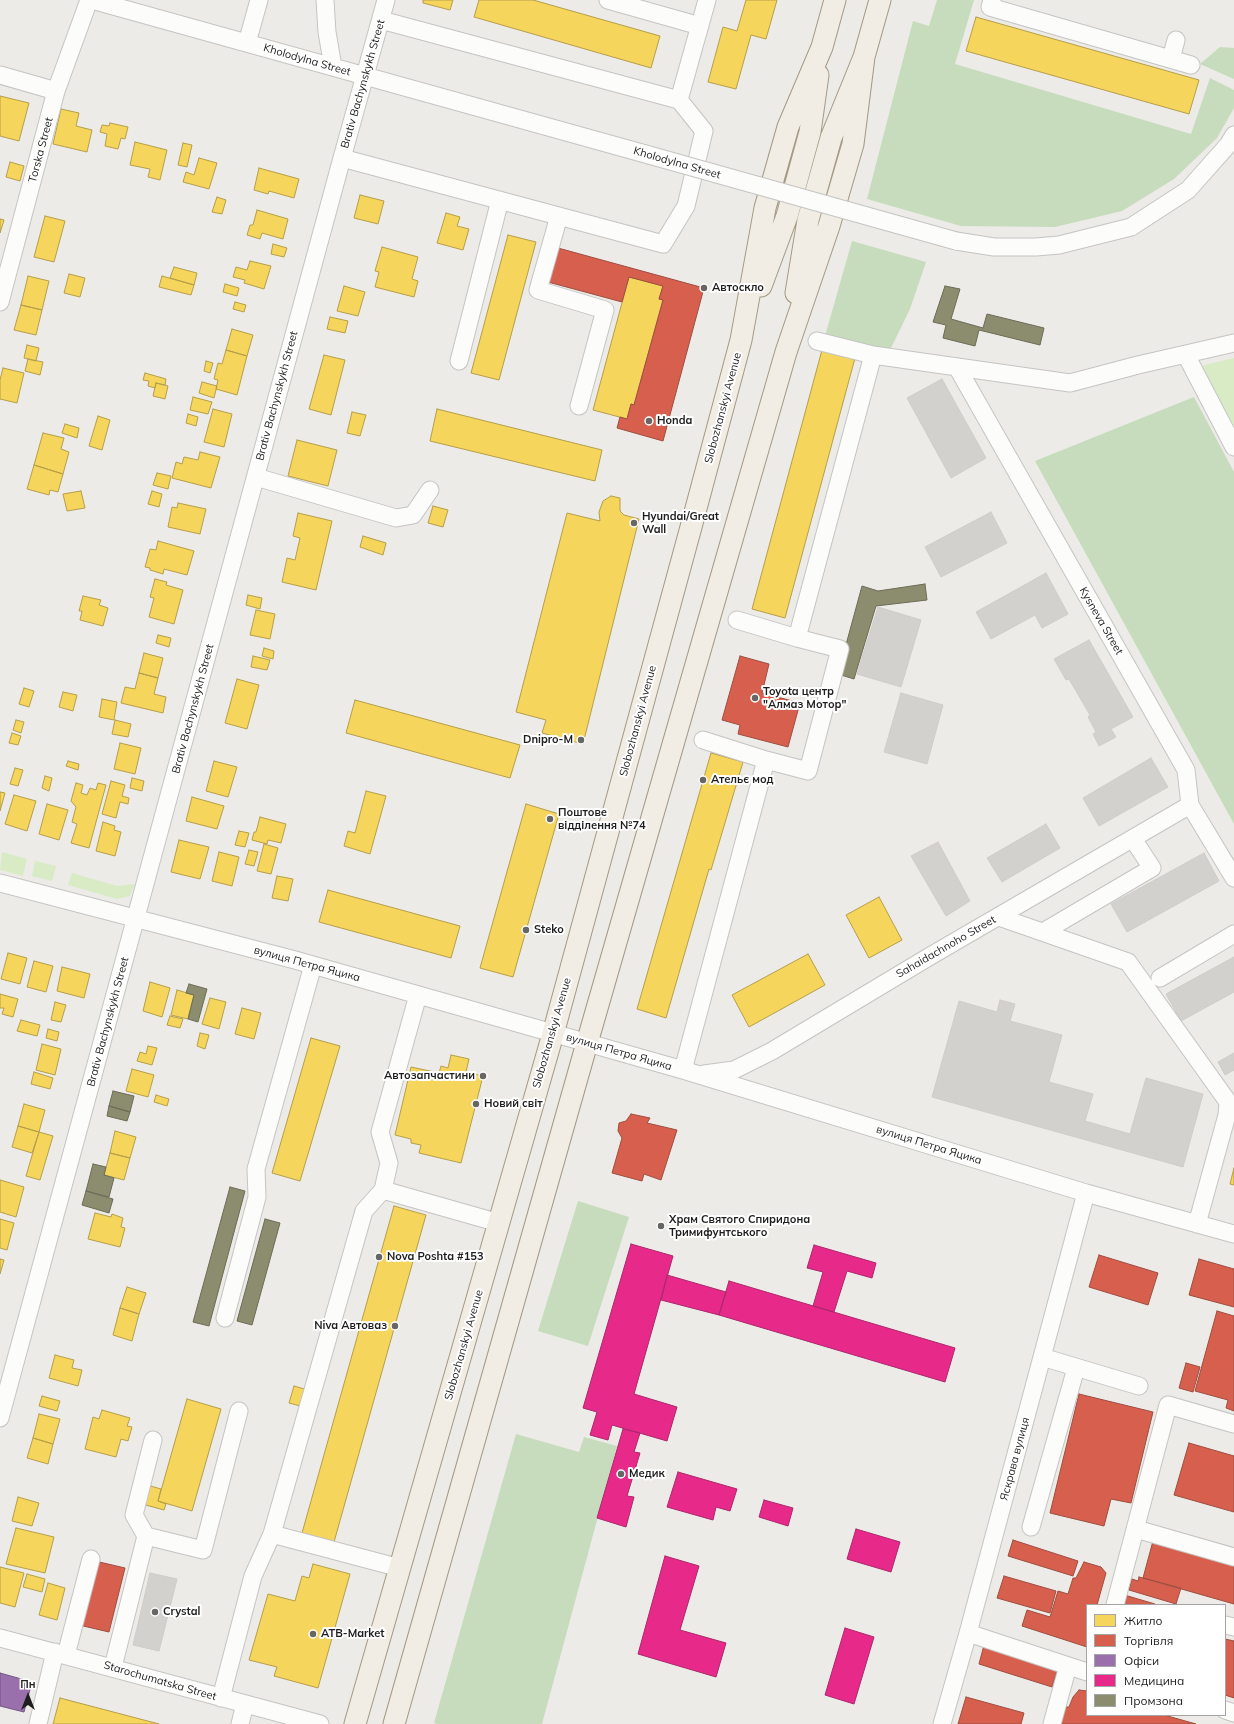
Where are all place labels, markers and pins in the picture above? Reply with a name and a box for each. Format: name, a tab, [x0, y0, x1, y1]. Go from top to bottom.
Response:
place label: Автоскло	[712, 281, 764, 295]
marker: Автоскло	[699, 283, 709, 293]
place label: Honda	[657, 414, 692, 428]
marker: Honda	[644, 416, 654, 426]
place label: Hyundai/Great Wall	[642, 510, 719, 536]
marker: Hyundai/Great Wall	[629, 518, 639, 528]
place label: Toyota центр "Алмаз Мотор"	[763, 685, 846, 711]
marker: Toyota центр "Алмаз Мотор"	[750, 693, 760, 703]
place label: Dnipro-M	[523, 733, 573, 747]
marker: Dnipro-M	[576, 735, 586, 745]
place label: Ательє мод	[711, 773, 774, 787]
marker: Ательє мод	[698, 775, 708, 785]
place label: Поштове відділення №74	[558, 806, 646, 832]
marker: Поштове відділення №74	[545, 814, 555, 824]
place label: Steko	[534, 923, 564, 937]
marker: Steko	[521, 925, 531, 935]
place label: Автозапчастини	[384, 1069, 475, 1083]
marker: Автозапчастини	[478, 1071, 488, 1081]
place label: Новий світ	[484, 1097, 543, 1111]
marker: Новий світ	[471, 1099, 481, 1109]
place label: Храм Святого Спиридона Тримифунтського	[669, 1213, 810, 1239]
marker: Храм Святого Спиридона Тримифунтського	[656, 1221, 666, 1231]
place label: Nova Poshta #153	[387, 1250, 484, 1264]
marker: Nova Poshta #153	[374, 1252, 384, 1262]
place label: Niva Автоваз	[314, 1319, 387, 1333]
marker: Niva Автоваз	[390, 1321, 400, 1331]
place label: Медик	[629, 1467, 665, 1481]
marker: Медик	[616, 1469, 626, 1479]
place label: Crystal	[163, 1605, 200, 1619]
marker: Crystal	[150, 1607, 160, 1617]
place label: ATB-Market	[321, 1627, 384, 1641]
marker: ATB-Market	[308, 1629, 318, 1639]

